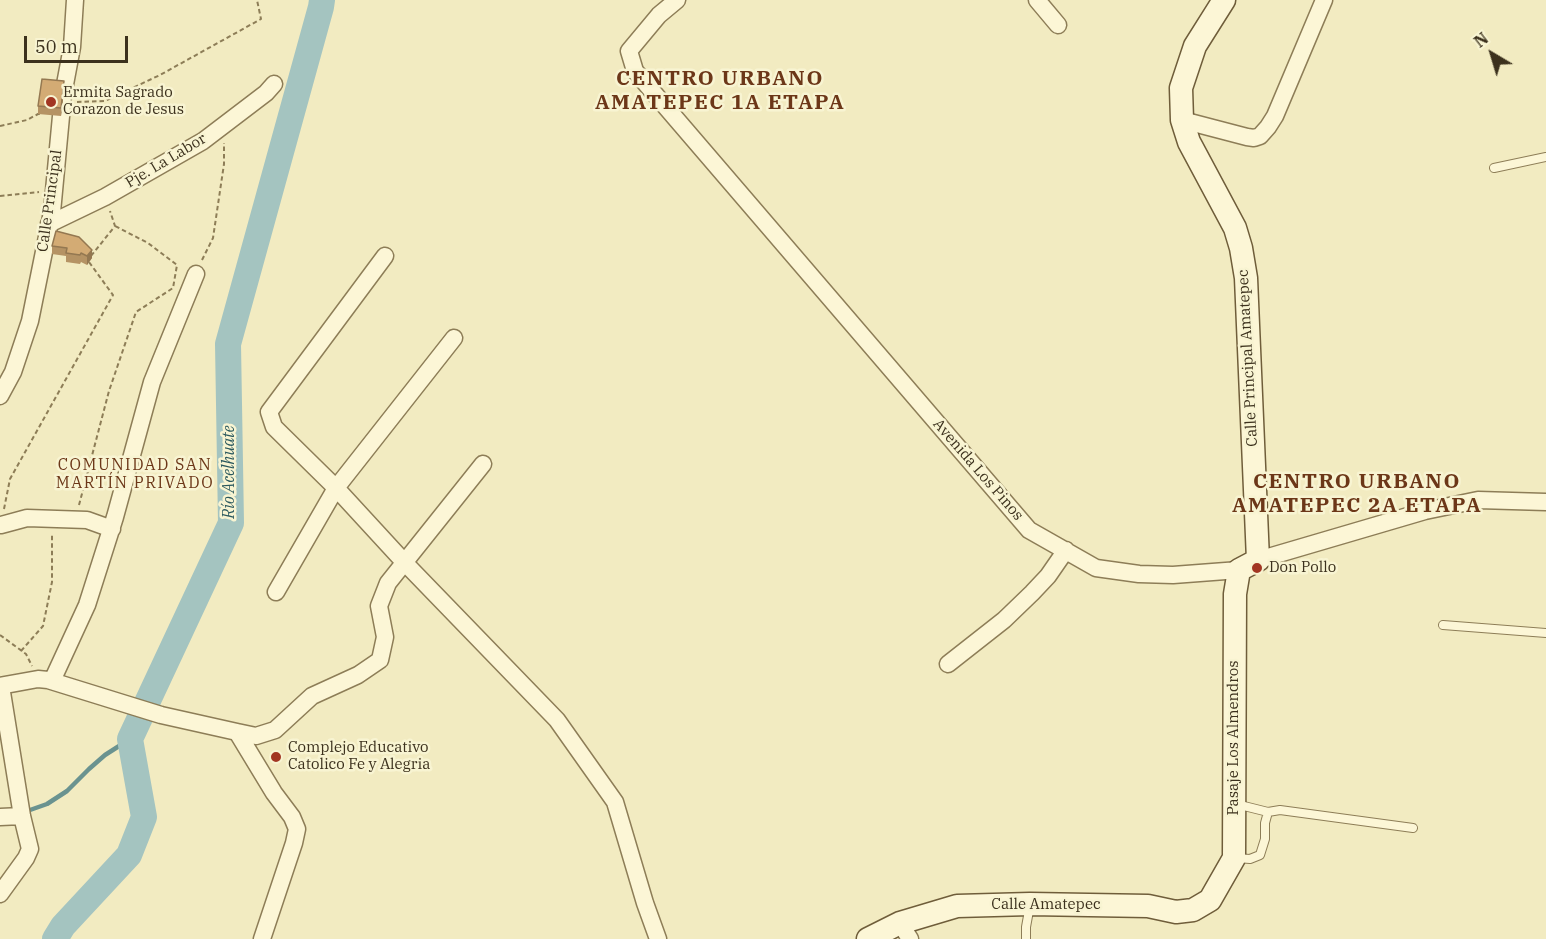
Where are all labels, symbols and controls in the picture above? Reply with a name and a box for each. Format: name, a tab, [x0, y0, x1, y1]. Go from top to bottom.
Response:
scale bar	[27, 24, 130, 62]
north arrow	[1462, 24, 1522, 84]
text: N	[1470, 28, 1492, 52]
text: 50 m	[35, 35, 78, 58]
district label: CENTRO URBANO AMATEPEC 1A ETAPA	[595, 66, 845, 116]
place label: Ermita Sagrado Corazon de Jesus	[63, 84, 184, 119]
marker: Ermita Sagrado Corazon de Jesus	[44, 95, 58, 109]
street label: Pje. La Labor	[122, 130, 210, 192]
street label: Calle Principal	[34, 149, 66, 253]
street label: Calle Principal Amatepec	[1234, 269, 1262, 447]
street label: Avenida Los Pinos	[929, 416, 1027, 524]
water label: Río Acelhuate	[219, 425, 239, 519]
district label: COMUNIDAD SAN MARTÍN PRIVADO	[56, 455, 214, 493]
district label: CENTRO URBANO AMATEPEC 2A ETAPA	[1232, 469, 1482, 519]
place label: Don Pollo	[1269, 559, 1336, 577]
marker: Don Pollo	[1250, 561, 1264, 575]
street label: Pasaje Los Almendros	[1225, 660, 1243, 816]
place label: Complejo Educativo Catolico Fe y Alegria	[288, 739, 430, 774]
marker: Complejo Educativo Catolico Fe y Alegria	[269, 750, 283, 764]
street label: Calle Amatepec	[991, 896, 1101, 914]

